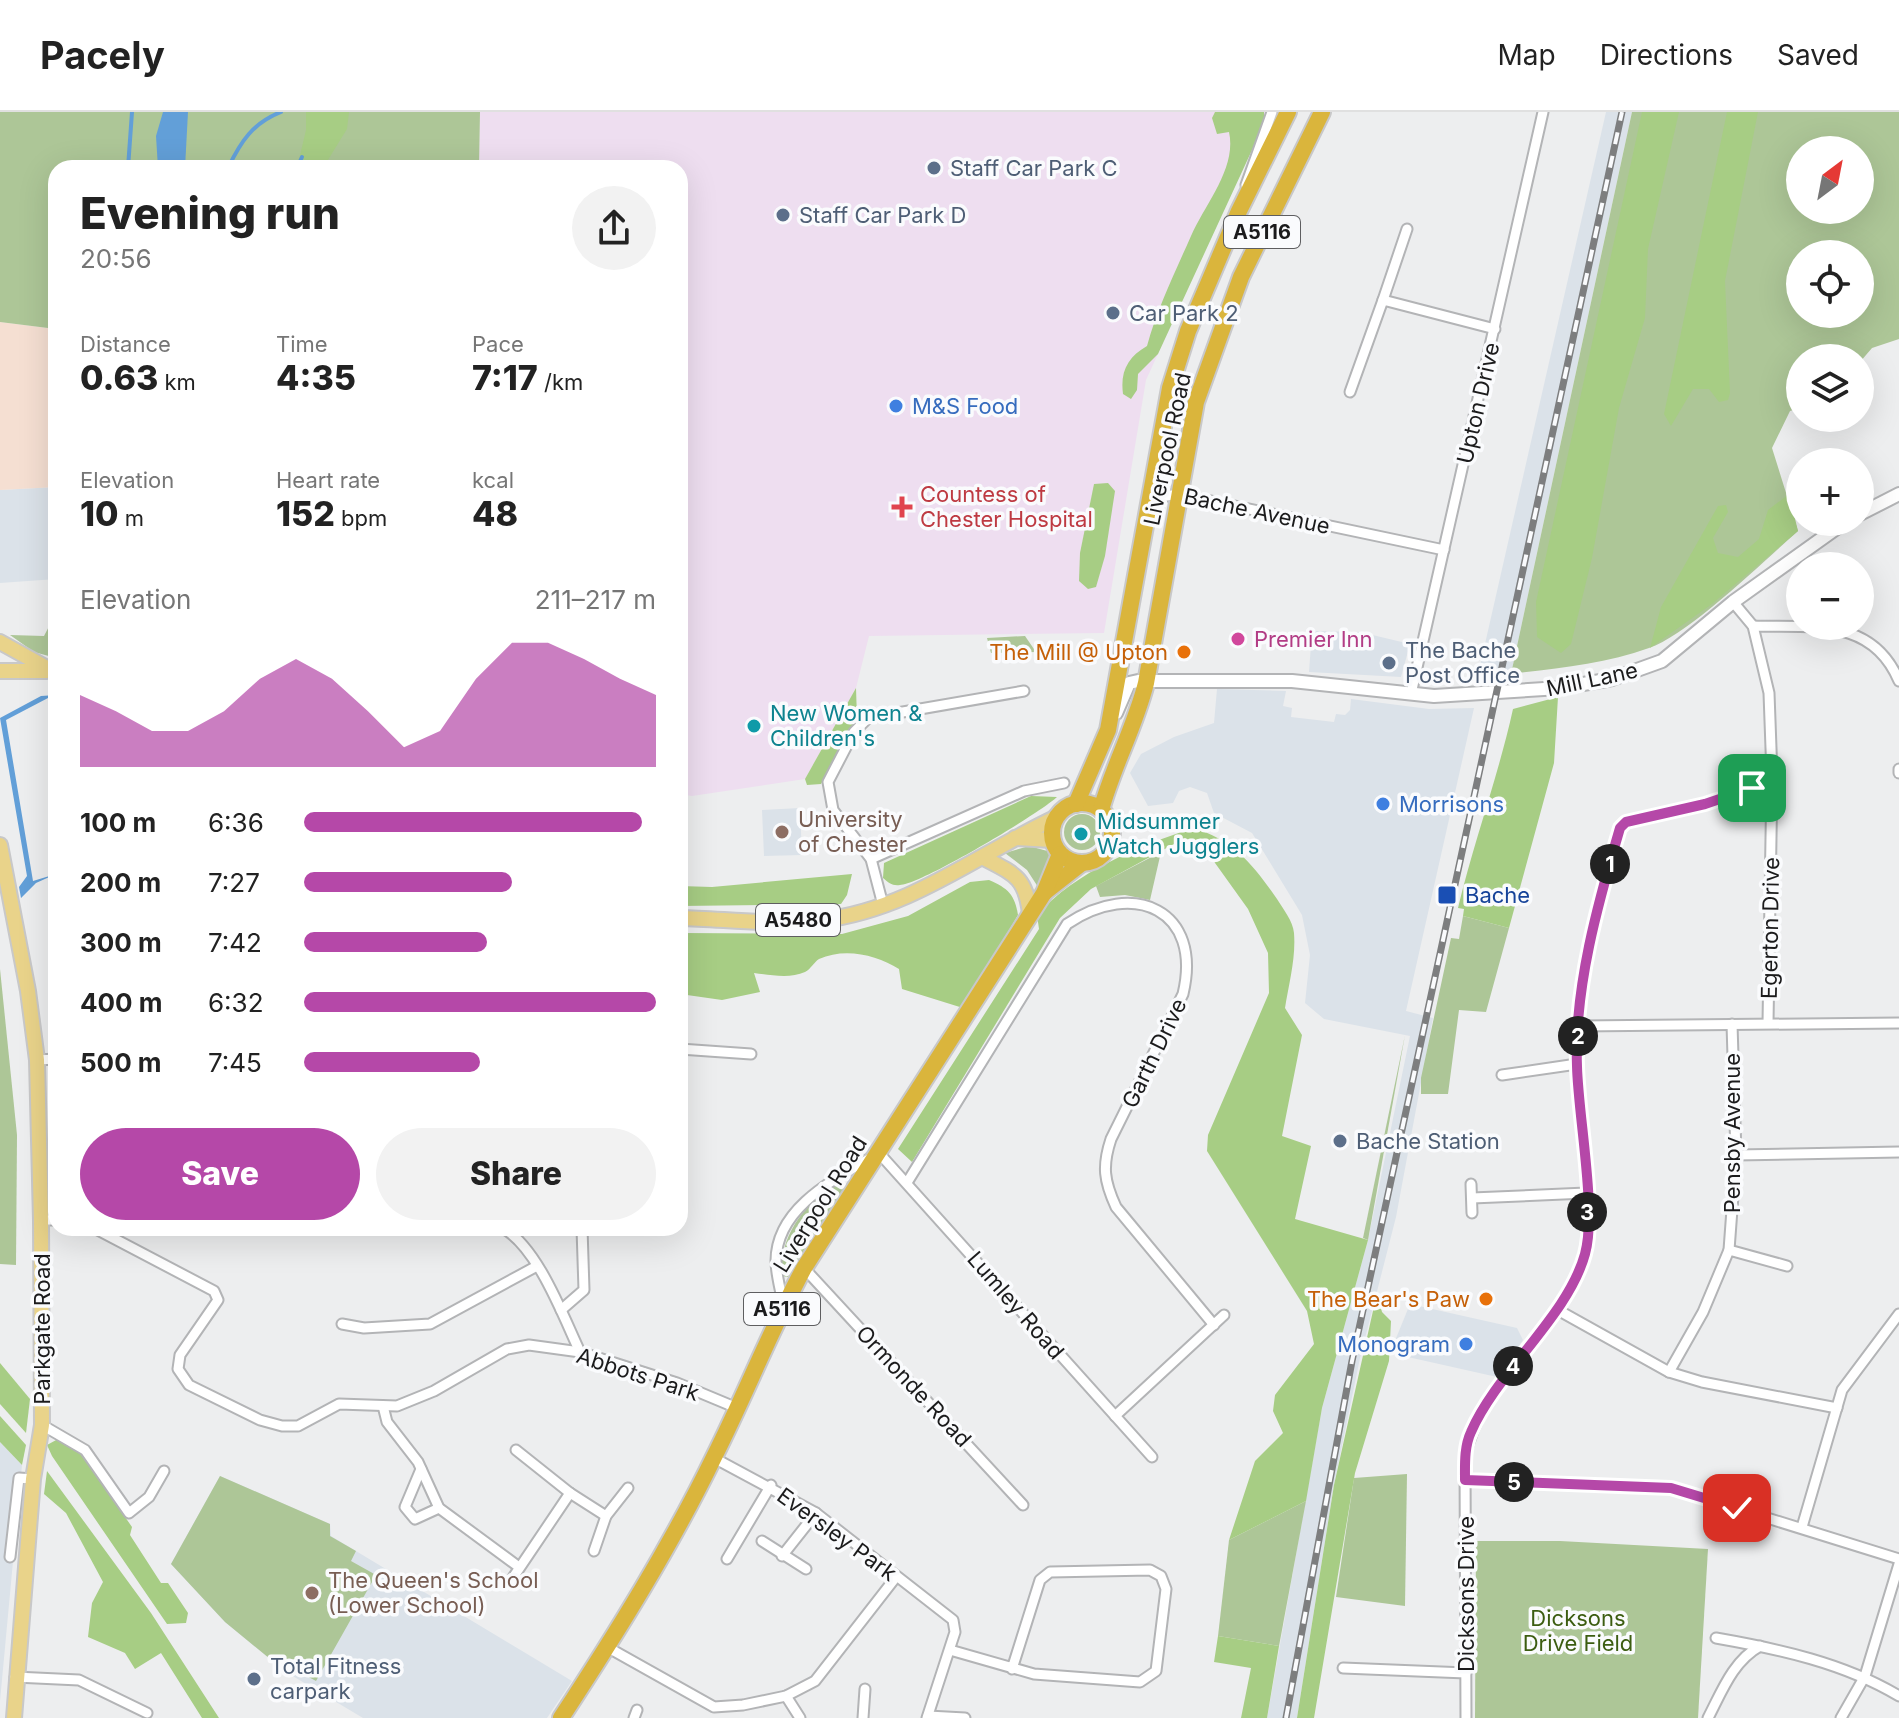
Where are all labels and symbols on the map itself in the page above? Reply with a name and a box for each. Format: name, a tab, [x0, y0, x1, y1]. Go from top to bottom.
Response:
north arrow	[1786, 136, 1874, 224]
place label: Staff Car Park C	[950, 155, 1118, 181]
marker: Staff Car Park C	[925, 159, 943, 177]
place label: Staff Car Park D	[799, 202, 966, 228]
marker: Staff Car Park D	[774, 206, 792, 224]
road number: A5116	[1224, 216, 1300, 248]
place label: Car Park 2	[1129, 300, 1239, 326]
marker: Car Park 2	[1104, 304, 1122, 322]
street label: Upton Drive	[1451, 340, 1505, 466]
street label: Liverpool Road	[1138, 370, 1196, 528]
place label: M&S Food	[912, 393, 1018, 419]
marker: M&S Food	[887, 397, 905, 415]
place label: Countess of Chester Hospital	[920, 481, 1093, 532]
street label: Bache Avenue	[1182, 483, 1332, 539]
marker: Countess of Chester Hospital	[891, 496, 913, 518]
place label: Premier Inn	[1254, 626, 1373, 652]
marker: Premier Inn	[1229, 630, 1247, 648]
place label: The Bache Post Office	[1405, 637, 1520, 688]
place label: The Mill @ Upton	[989, 639, 1168, 665]
marker: The Mill @ Upton	[1175, 643, 1193, 661]
marker: The Bache Post Office	[1380, 654, 1398, 672]
street label: Mill Lane	[1544, 657, 1640, 701]
place label: New Women & Children's	[770, 700, 922, 751]
marker: New Women & Children's	[745, 717, 763, 735]
pin	[1718, 754, 1786, 822]
place label: Morrisons	[1399, 791, 1504, 817]
marker: Morrisons	[1374, 795, 1392, 813]
place label: University of Chester	[798, 806, 907, 857]
place label: Midsummer Watch Jugglers	[1097, 808, 1259, 859]
marker: University of Chester	[773, 823, 791, 841]
marker: Midsummer Watch Jugglers	[1072, 825, 1090, 843]
pin: 1	[1590, 844, 1630, 884]
street label: Egerton Drive	[1756, 857, 1784, 999]
place label: Bache	[1465, 882, 1530, 908]
marker: Bache	[1436, 884, 1458, 906]
road number: A5480	[756, 904, 840, 936]
street label: Garth Drive	[1116, 994, 1192, 1112]
pin: 2	[1558, 1016, 1598, 1056]
street label: Pensby Avenue	[1719, 1053, 1745, 1213]
place label: Bache Station	[1356, 1128, 1500, 1154]
street label: Liverpool Road	[768, 1131, 872, 1277]
marker: Bache Station	[1331, 1132, 1349, 1150]
pin: 3	[1567, 1192, 1607, 1232]
street label: Lumley Road	[962, 1246, 1070, 1364]
street label: Parkgate Road	[29, 1253, 55, 1405]
place label: The Bear's Paw	[1307, 1286, 1470, 1312]
marker: The Bear's Paw	[1477, 1290, 1495, 1308]
road number: A5116	[744, 1293, 820, 1325]
street label: Ormonde Road	[851, 1320, 977, 1452]
place label: Monogram	[1337, 1331, 1450, 1357]
marker: Monogram	[1457, 1335, 1475, 1353]
street label: Abbots Park	[573, 1342, 703, 1406]
pin: 4	[1493, 1346, 1533, 1386]
pin: 5	[1494, 1462, 1534, 1502]
pin	[1703, 1474, 1771, 1542]
street label: Eversley Park	[772, 1482, 902, 1586]
street label: Dicksons Drive	[1453, 1516, 1479, 1672]
place label: The Queen's School (Lower School)	[328, 1567, 539, 1618]
marker: The Queen's School (Lower School)	[303, 1584, 321, 1602]
park label: Dicksons Drive Field	[1523, 1605, 1633, 1656]
place label: Total Fitness carpark	[270, 1653, 401, 1704]
marker: Total Fitness carpark	[245, 1670, 263, 1688]

